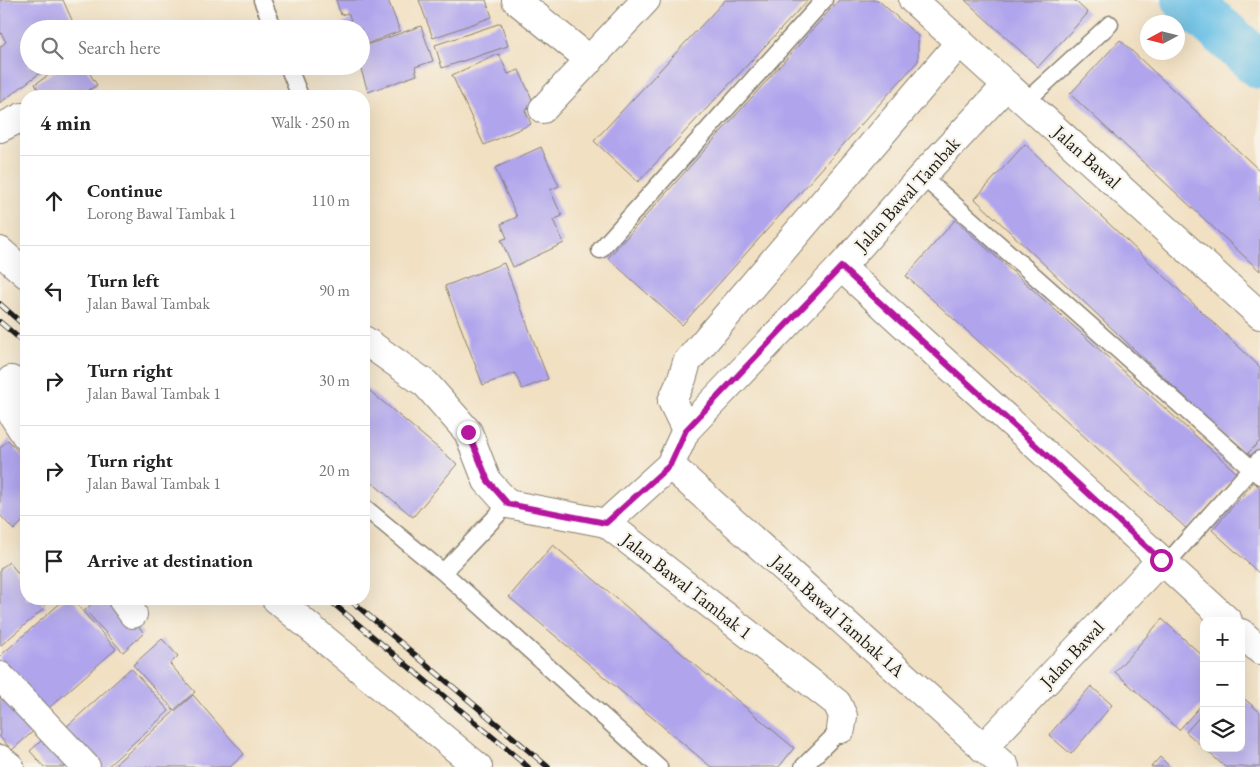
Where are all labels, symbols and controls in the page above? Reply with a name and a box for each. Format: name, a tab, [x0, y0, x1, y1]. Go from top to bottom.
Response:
north arrow	[1140, 15, 1185, 60]
search box	[20, 20, 370, 75]
icon: search	[38, 34, 66, 62]
text: Search here	[78, 35, 160, 60]
text: 4 min	[40, 109, 91, 136]
text: Walk · 250 m	[271, 112, 350, 133]
street label: Jalan Bawal	[1046, 119, 1127, 194]
street label: Jalan Bawal Tambak	[848, 131, 966, 258]
text: Continue	[87, 178, 162, 203]
icon: ahead	[40, 187, 68, 215]
text: 110 m	[311, 190, 350, 211]
text: Lorong Bawal Tambak 1	[87, 203, 236, 224]
text: Turn left	[87, 268, 159, 293]
icon: left	[40, 277, 68, 305]
text: 90 m	[319, 280, 350, 301]
text: Jalan Bawal Tambak	[87, 293, 210, 314]
text: Turn right	[87, 358, 173, 383]
icon: right	[40, 367, 68, 395]
text: 30 m	[319, 370, 350, 391]
text: Jalan Bawal Tambak 1	[87, 383, 221, 404]
route end	[457, 421, 480, 444]
text: Turn right	[87, 448, 173, 473]
icon: right	[40, 457, 68, 485]
text: 20 m	[319, 460, 350, 481]
text: Jalan Bawal Tambak 1	[87, 473, 221, 494]
street label: Jalan Bawal Tambak 1	[615, 526, 757, 645]
icon: arrive	[40, 547, 68, 575]
text: Arrive at destination	[87, 548, 253, 573]
street label: Jalan Bawal Tambak 1A	[764, 548, 911, 683]
route start	[1150, 549, 1173, 572]
street label: Jalan Bawal	[1033, 615, 1110, 694]
map controls	[1200, 617, 1245, 752]
button: +	[1200, 617, 1245, 662]
button: −	[1200, 662, 1245, 707]
button: layers	[1200, 707, 1245, 752]

